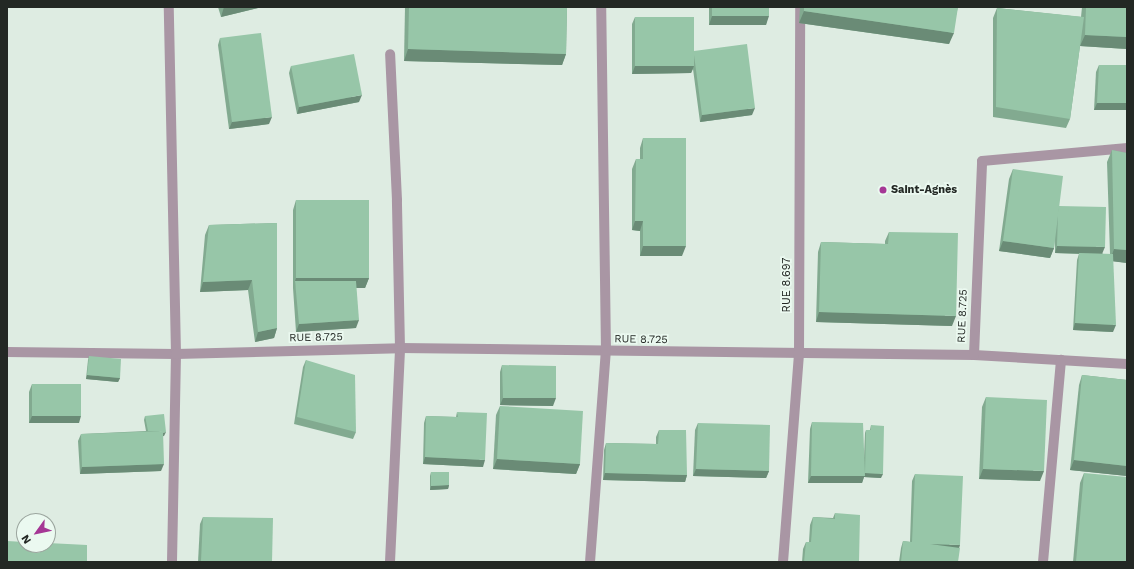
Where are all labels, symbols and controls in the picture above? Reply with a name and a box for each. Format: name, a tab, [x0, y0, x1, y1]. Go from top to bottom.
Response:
place label: Saint-Agnès	[891, 183, 957, 197]
marker: Saint-Agnès	[878, 185, 888, 195]
street label: RUE 8.697	[780, 258, 794, 312]
street label: RUE 8.725	[955, 289, 971, 343]
street label: RUE 8.725	[289, 331, 343, 345]
street label: RUE 8.725	[614, 333, 668, 347]
north arrow	[16, 513, 56, 553]
text: N	[19, 532, 34, 546]

